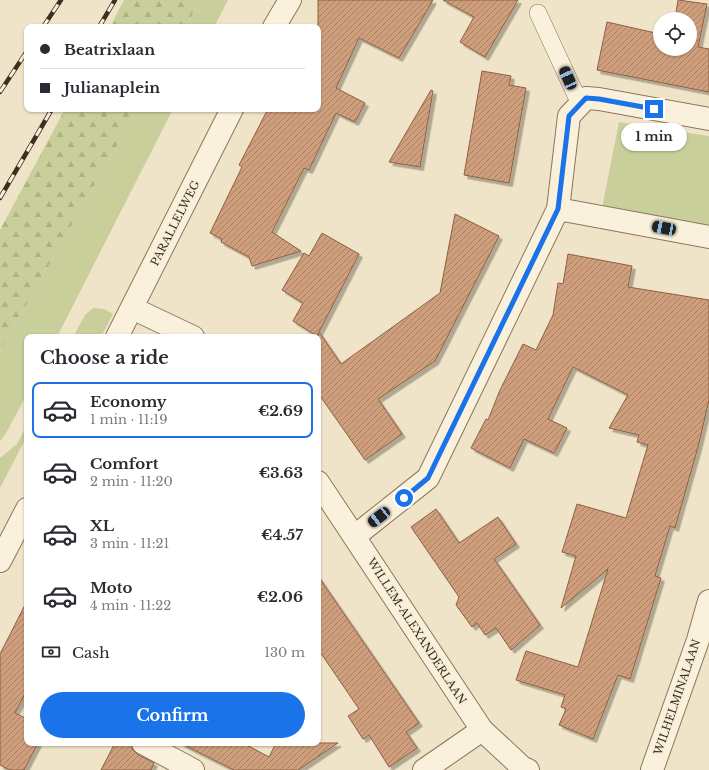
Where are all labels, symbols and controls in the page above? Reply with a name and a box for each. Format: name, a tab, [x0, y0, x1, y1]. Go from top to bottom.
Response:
map controls	[653, 12, 697, 56]
button: locate	[653, 12, 697, 56]
text: Beatrixlaan	[64, 40, 155, 59]
car	[558, 65, 578, 91]
text: Julianaplein	[64, 78, 160, 97]
route end	[645, 100, 663, 118]
callout: 1 min	[621, 123, 687, 151]
text: 1 min	[635, 128, 673, 145]
street label: PARALLELWEG	[147, 178, 203, 268]
car	[651, 220, 677, 236]
text: Choose a ride	[40, 347, 169, 369]
icon: car	[42, 392, 78, 428]
text: Economy	[90, 392, 167, 411]
text: €2.69	[258, 401, 303, 420]
text: 1 min · 11:19	[90, 411, 168, 428]
icon: car	[42, 454, 78, 490]
text: Comfort	[90, 454, 158, 473]
text: €3.63	[259, 463, 303, 482]
text: 2 min · 11:20	[90, 473, 173, 490]
route start	[395, 489, 413, 507]
car	[366, 505, 392, 529]
icon: car	[42, 516, 78, 552]
text: XL	[90, 516, 114, 535]
text: €4.57	[261, 525, 303, 544]
text: 3 min · 11:21	[90, 535, 169, 552]
street label: WILLEM-ALEXANDERLAAN	[364, 555, 470, 707]
icon: car	[42, 578, 78, 614]
text: Moto	[90, 578, 132, 597]
text: €2.06	[257, 587, 303, 606]
text: 4 min · 11:22	[90, 597, 171, 614]
street label: WILHELMINALAAN	[650, 637, 703, 758]
icon: cash	[40, 641, 62, 663]
text: Cash	[72, 643, 109, 662]
text: 130 m	[264, 644, 305, 661]
button: Confirm	[40, 692, 305, 738]

